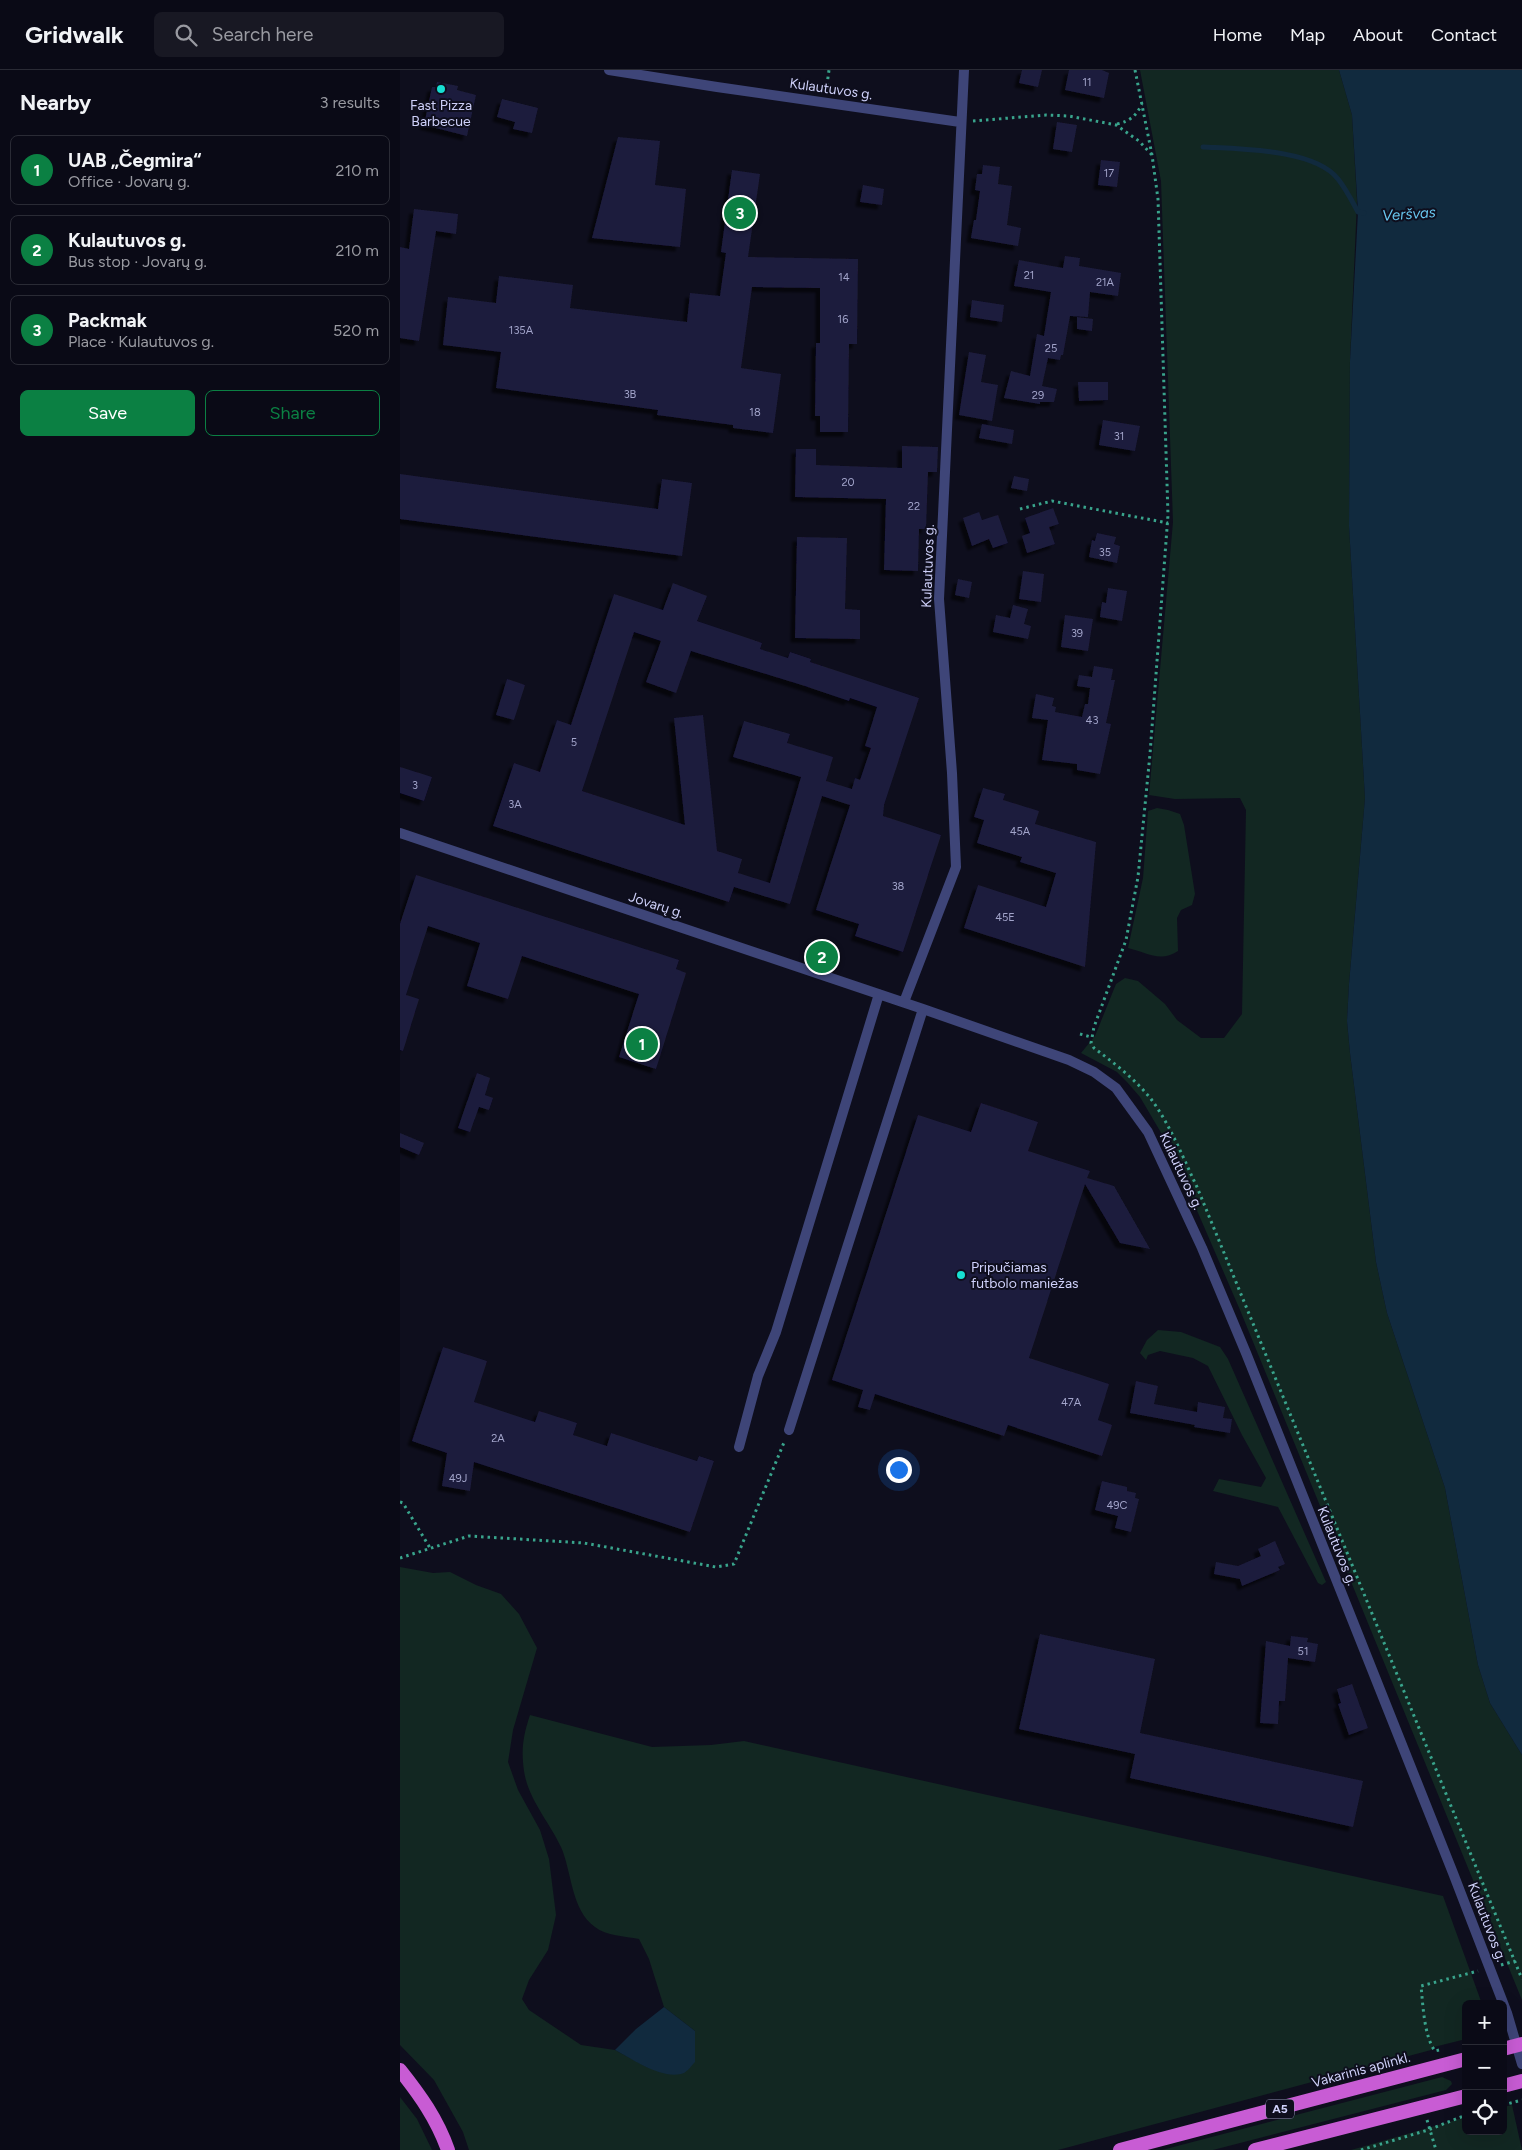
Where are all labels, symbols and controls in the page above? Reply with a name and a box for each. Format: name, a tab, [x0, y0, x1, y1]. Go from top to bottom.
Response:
search box	[154, 12, 504, 57]
text: Gridwalk	[25, 20, 124, 49]
icon: search	[172, 21, 200, 49]
text: Search here	[212, 23, 313, 46]
text: Home	[1213, 24, 1262, 46]
text: Map	[1290, 24, 1325, 46]
text: About	[1353, 24, 1403, 46]
text: Contact	[1431, 24, 1497, 46]
street label: Kulautuvos g.	[788, 75, 874, 103]
house number: 11	[1082, 76, 1092, 89]
marker: Fast Pizza Barbecue	[435, 83, 447, 95]
text: Nearby	[20, 90, 91, 115]
text: 3 results	[320, 93, 380, 112]
place label: Fast Pizza Barbecue	[410, 97, 472, 130]
text: UAB „Čegmira“	[68, 149, 201, 172]
text: 1	[34, 161, 40, 180]
text: 210 m	[336, 161, 379, 180]
house number: 17	[1104, 167, 1114, 180]
text: Office · Jovarų g.	[68, 172, 190, 191]
pin: 3	[724, 194, 756, 232]
water label: Veršvas	[1382, 203, 1436, 225]
text: Kulautuvos g.	[68, 229, 186, 252]
text: 2	[32, 241, 42, 260]
text: 210 m	[336, 241, 379, 260]
text: Bus stop · Jovarų g.	[68, 252, 207, 271]
house number: 21	[1024, 269, 1034, 282]
house number: 14	[838, 271, 850, 284]
house number: 21A	[1096, 276, 1115, 289]
text: Packmak	[68, 309, 147, 332]
house number: 16	[838, 313, 848, 326]
text: 3	[33, 321, 41, 340]
text: 520 m	[333, 321, 379, 340]
house number: 135A	[509, 324, 534, 337]
text: Place · Kulautuvos g.	[68, 332, 214, 351]
house number: 25	[1045, 342, 1057, 355]
house number: 3B	[624, 388, 637, 401]
house number: 29	[1032, 389, 1044, 402]
button: Save	[20, 390, 195, 436]
button: Share	[205, 390, 380, 436]
house number: 18	[749, 406, 761, 419]
house number: 31	[1114, 430, 1124, 443]
house number: 20	[841, 476, 855, 489]
house number: 22	[908, 500, 920, 513]
street label: Kulautuvos g.	[918, 524, 938, 608]
house number: 35	[1099, 546, 1111, 559]
house number: 39	[1071, 627, 1083, 640]
house number: 43	[1086, 714, 1098, 727]
house number: 5	[571, 736, 577, 749]
house number: 3	[412, 779, 418, 792]
house number: 3A	[508, 798, 522, 811]
house number: 45A	[1010, 825, 1031, 838]
house number: 38	[892, 880, 905, 893]
street label: Jovarų g.	[626, 888, 686, 922]
house number: 45E	[995, 911, 1015, 924]
pin: 2	[806, 938, 838, 976]
pin: 1	[626, 1025, 658, 1063]
street label: Kulautuvos g.	[1156, 1129, 1206, 1213]
place label: Pripučiamas futbolo maniežas	[971, 1259, 1079, 1292]
marker: Pripučiamas futbolo maniežas	[955, 1269, 967, 1281]
house number: 47A	[1061, 1396, 1082, 1409]
house number: 2A	[491, 1432, 505, 1445]
your location	[886, 1457, 912, 1483]
house number: 49J	[449, 1472, 467, 1485]
house number: 49C	[1107, 1499, 1128, 1512]
street label: Kulautuvos g.	[1313, 1504, 1361, 1588]
house number: 51	[1298, 1645, 1308, 1658]
street label: Kulautuvos g.	[1464, 1880, 1510, 1964]
map controls	[1462, 2000, 1507, 2135]
button: +	[1462, 2000, 1507, 2045]
button: −	[1462, 2045, 1507, 2090]
street label: Vakarinis aplinkl.	[1310, 2049, 1412, 2091]
button: locate	[1462, 2090, 1507, 2135]
road number: A5	[1266, 2100, 1294, 2118]

